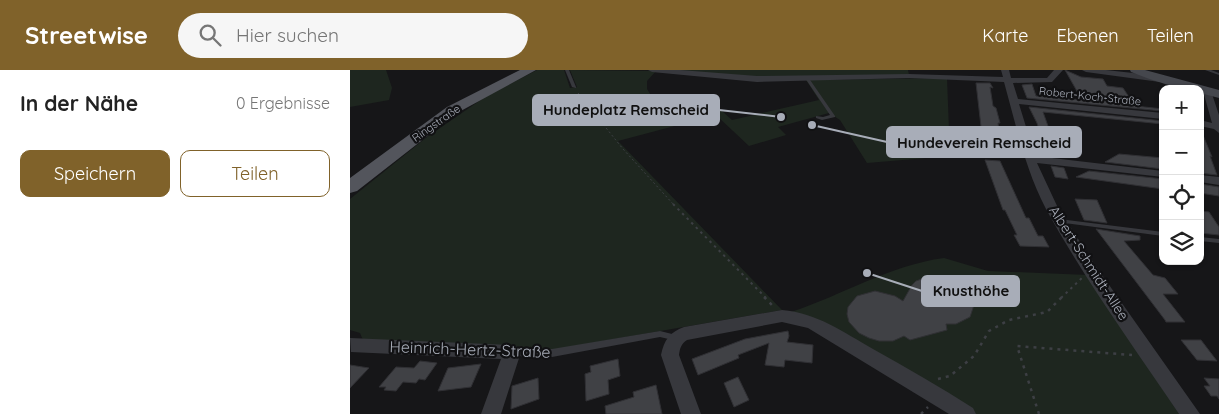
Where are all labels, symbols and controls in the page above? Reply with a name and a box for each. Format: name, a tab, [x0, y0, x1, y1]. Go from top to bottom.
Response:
search box	[178, 13, 528, 58]
text: Streetwise	[25, 20, 148, 50]
icon: search	[196, 21, 224, 49]
text: Hier suchen	[236, 23, 339, 47]
text: Karte	[982, 24, 1028, 47]
text: Ebenen	[1056, 24, 1119, 47]
text: Teilen	[1147, 24, 1194, 47]
street label: Robert-Koch-Straße	[1038, 84, 1142, 108]
map controls	[1159, 85, 1204, 265]
button: +	[1159, 85, 1204, 130]
text: In der Nähe	[20, 90, 138, 116]
text: 0 Ergebnisse	[236, 93, 330, 113]
callout: Hundeplatz Remscheid	[533, 95, 719, 125]
text: Hundeplatz Remscheid	[543, 100, 709, 119]
street label: Ringstraße	[409, 101, 463, 145]
callout: Hundeverein Remscheid	[887, 127, 1081, 157]
button: −	[1159, 130, 1204, 175]
text: Hundeverein Remscheid	[897, 133, 1071, 152]
button: Speichern	[20, 150, 170, 197]
button: Teilen	[180, 150, 330, 197]
button: locate	[1159, 175, 1204, 220]
street label: Albert-Schmidt-Allee	[1045, 202, 1133, 324]
button: layers	[1159, 220, 1204, 265]
callout: Knusthöhe	[922, 276, 1019, 306]
text: Knusthöhe	[933, 281, 1009, 300]
street label: Heinrich-Hertz-Straße	[389, 336, 551, 362]

